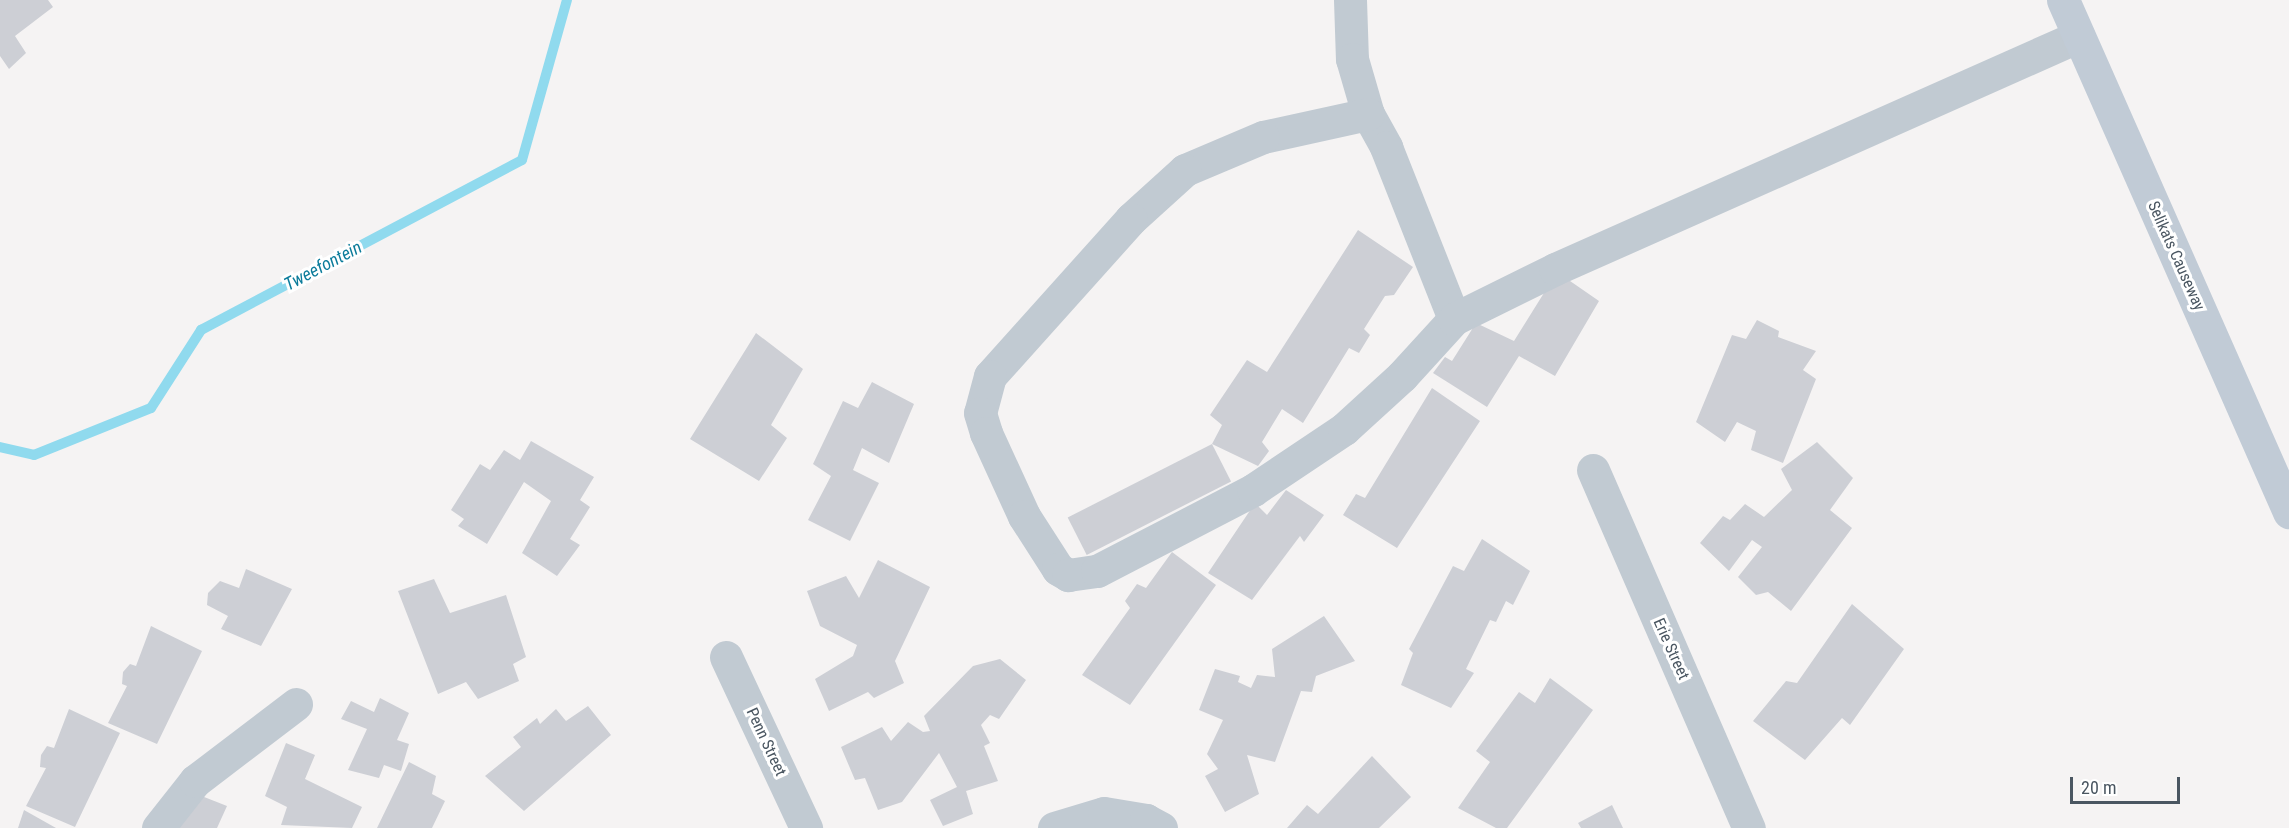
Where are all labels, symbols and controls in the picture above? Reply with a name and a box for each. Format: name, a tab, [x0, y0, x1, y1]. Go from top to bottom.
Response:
street label: Selikats Causeway	[2143, 198, 2209, 314]
water label: Tweefontein	[280, 237, 366, 295]
street label: Erie Street	[1649, 615, 1693, 683]
street label: Penn Street	[742, 705, 790, 779]
scale bar	[2073, 765, 2182, 803]
text: 20 m	[2081, 777, 2116, 798]

